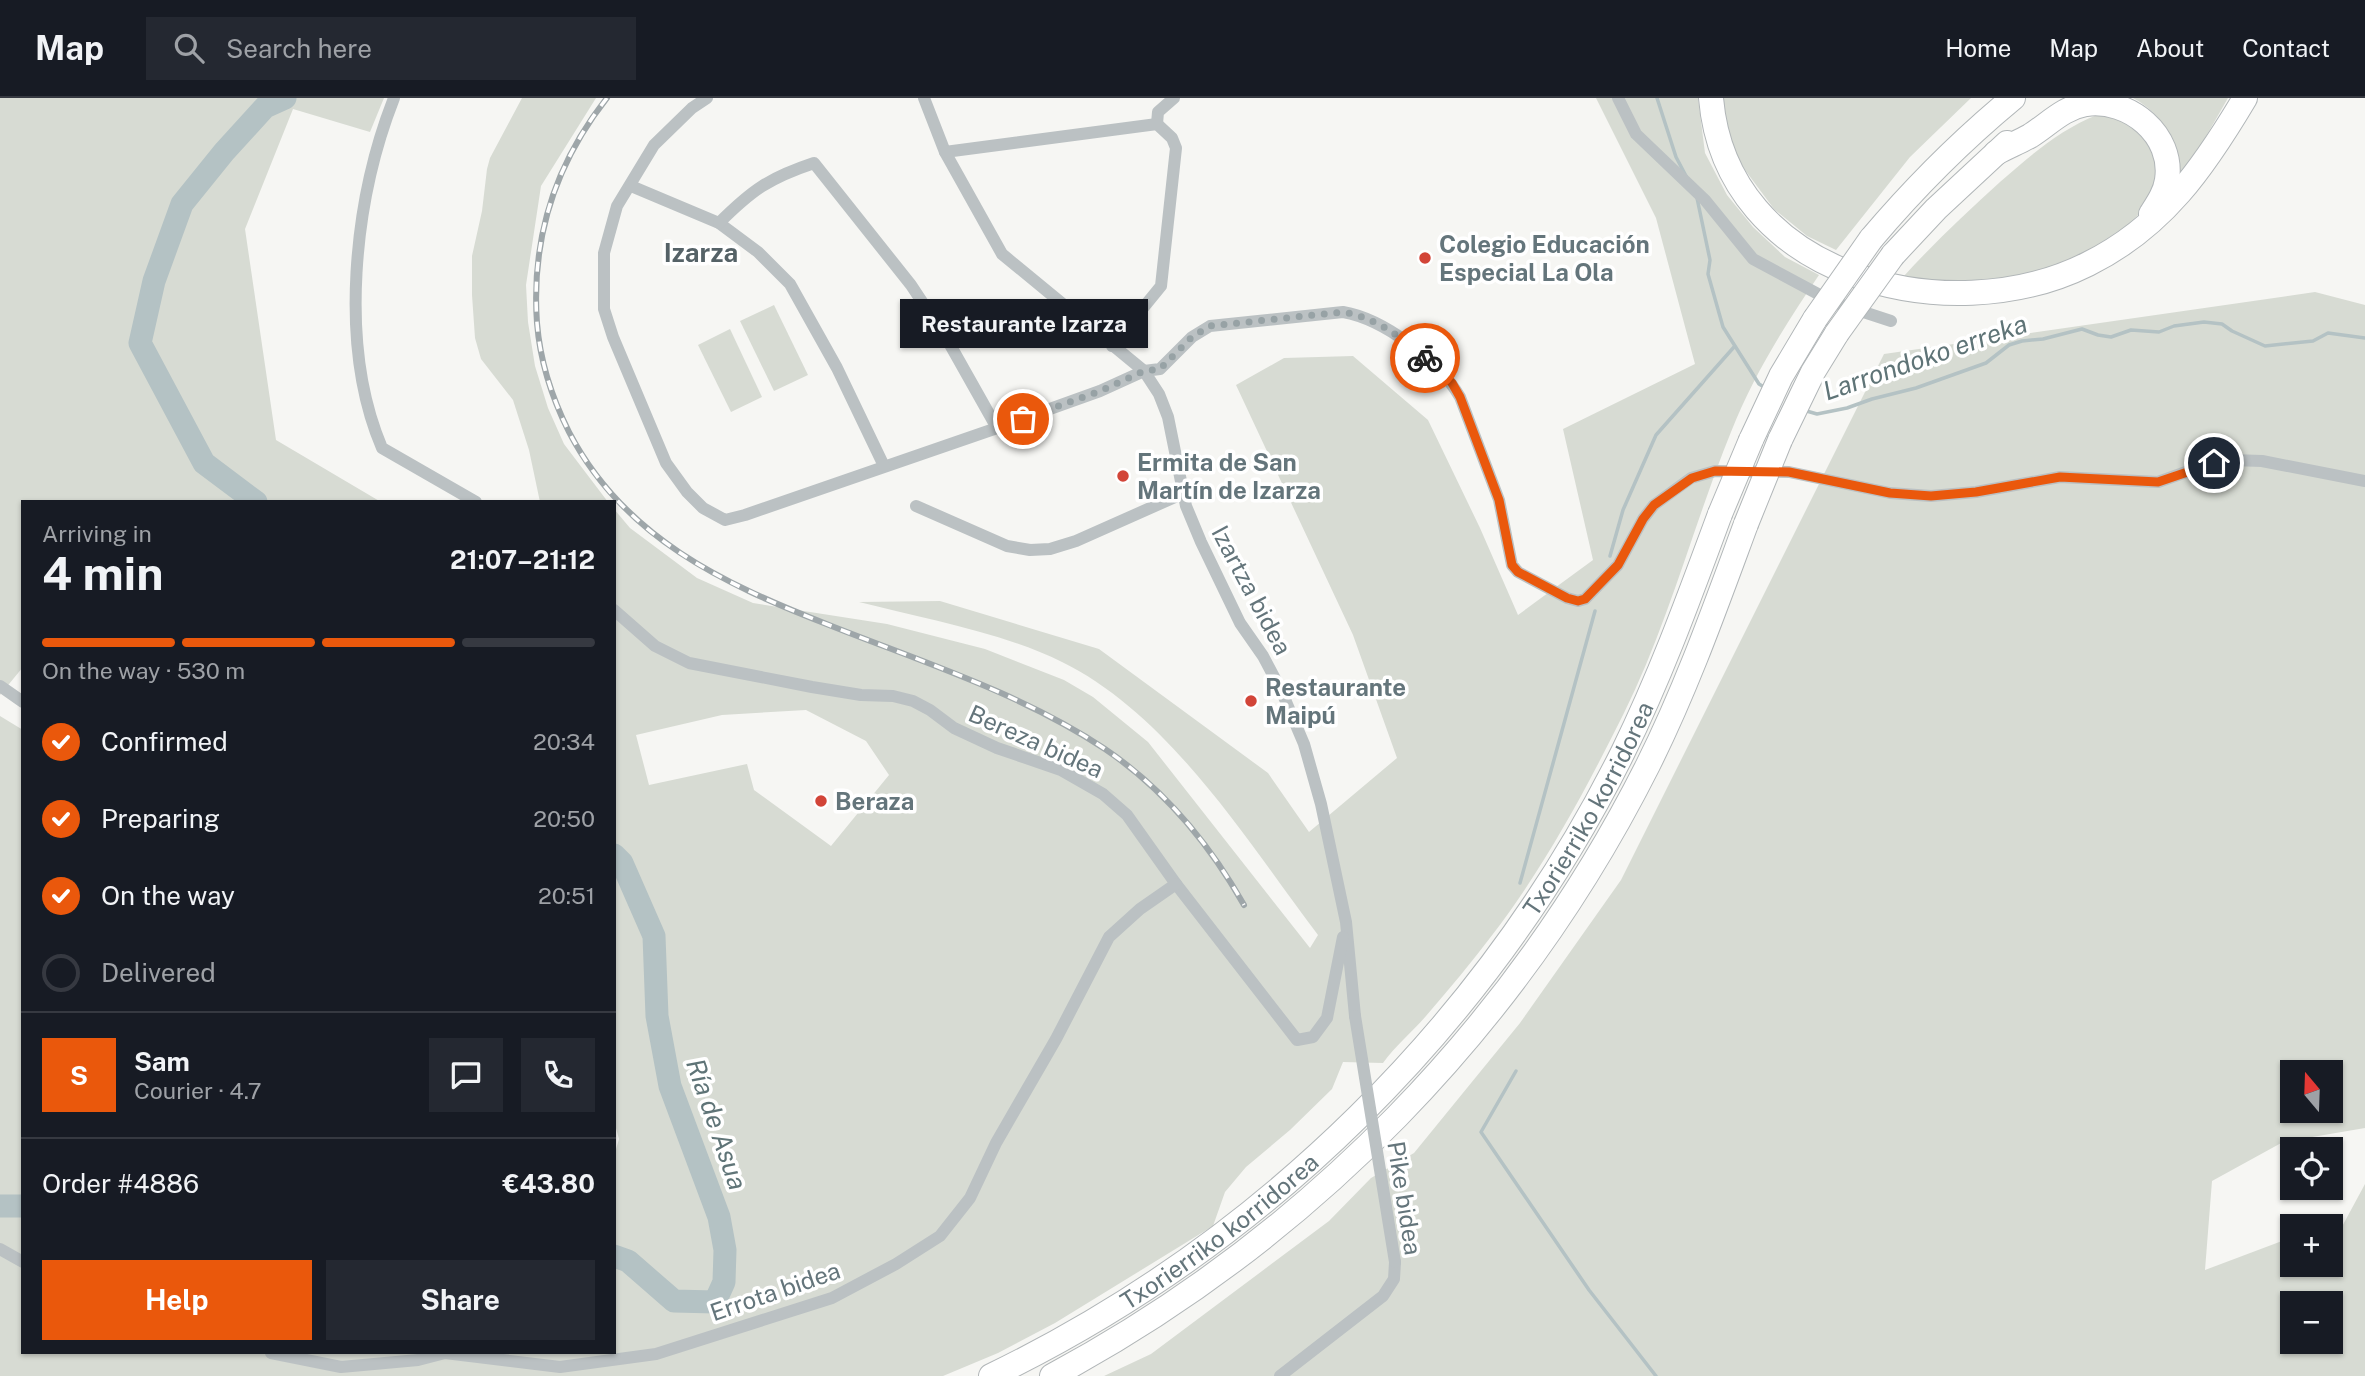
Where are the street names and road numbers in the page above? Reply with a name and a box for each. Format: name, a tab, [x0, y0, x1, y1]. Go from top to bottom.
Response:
street label: Izartza bidea	[1206, 521, 1298, 659]
street label: Txorierriko korridorea	[1517, 697, 1659, 921]
street label: Bereza bidea	[964, 699, 1108, 783]
street label: Pike bidea	[1382, 1139, 1428, 1257]
street label: Txorierriko korridorea	[1115, 1148, 1324, 1315]
street label: Errota bidea	[706, 1256, 844, 1326]

